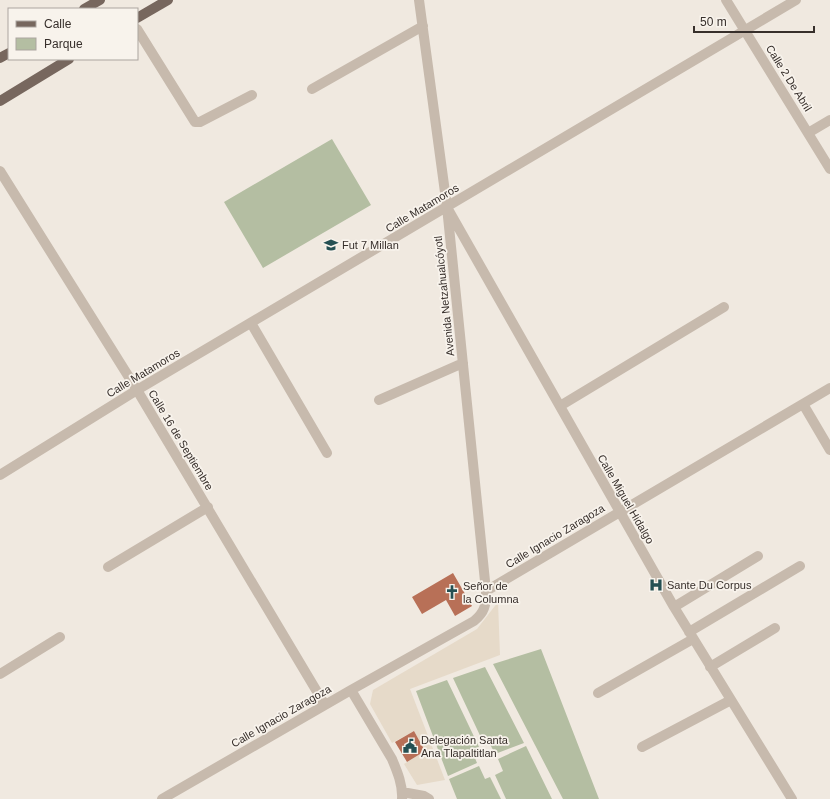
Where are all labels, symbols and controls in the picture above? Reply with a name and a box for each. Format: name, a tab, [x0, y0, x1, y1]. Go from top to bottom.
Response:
legend	[8, 8, 138, 60]
scale bar	[694, 8, 814, 34]
text: 50 m	[700, 15, 727, 29]
text: Calle	[44, 17, 72, 31]
text: Parque	[44, 37, 83, 51]
street label: Calle 2 De Abril	[764, 43, 814, 113]
street label: Calle Matamoros	[383, 181, 461, 235]
street label: Avenida Netzahualcóyotl	[432, 235, 456, 357]
school or university icon: Fut 7 Millan	[323, 237, 339, 253]
place label: Fut 7 Millan	[342, 239, 399, 251]
street label: Calle Matamoros	[104, 346, 182, 400]
street label: Calle 16 de Septiembre	[146, 388, 216, 492]
street label: Calle Miguel Hidalgo	[596, 452, 656, 546]
street label: Calle Ignacio Zaragoza	[503, 501, 607, 570]
hospital icon: Sante Du Corpus	[648, 577, 664, 593]
place label: Sante Du Corpus	[667, 579, 752, 591]
place label: Señor de la Columna	[463, 580, 520, 605]
church icon: Señor de la Columna	[444, 584, 460, 600]
street label: Calle Ignacio Zaragoza	[229, 682, 334, 749]
place label: Delegación Santa Ana Tlapaltitlan	[421, 734, 509, 759]
public building icon: Delegación Santa Ana Tlapaltitlan	[402, 738, 418, 754]

